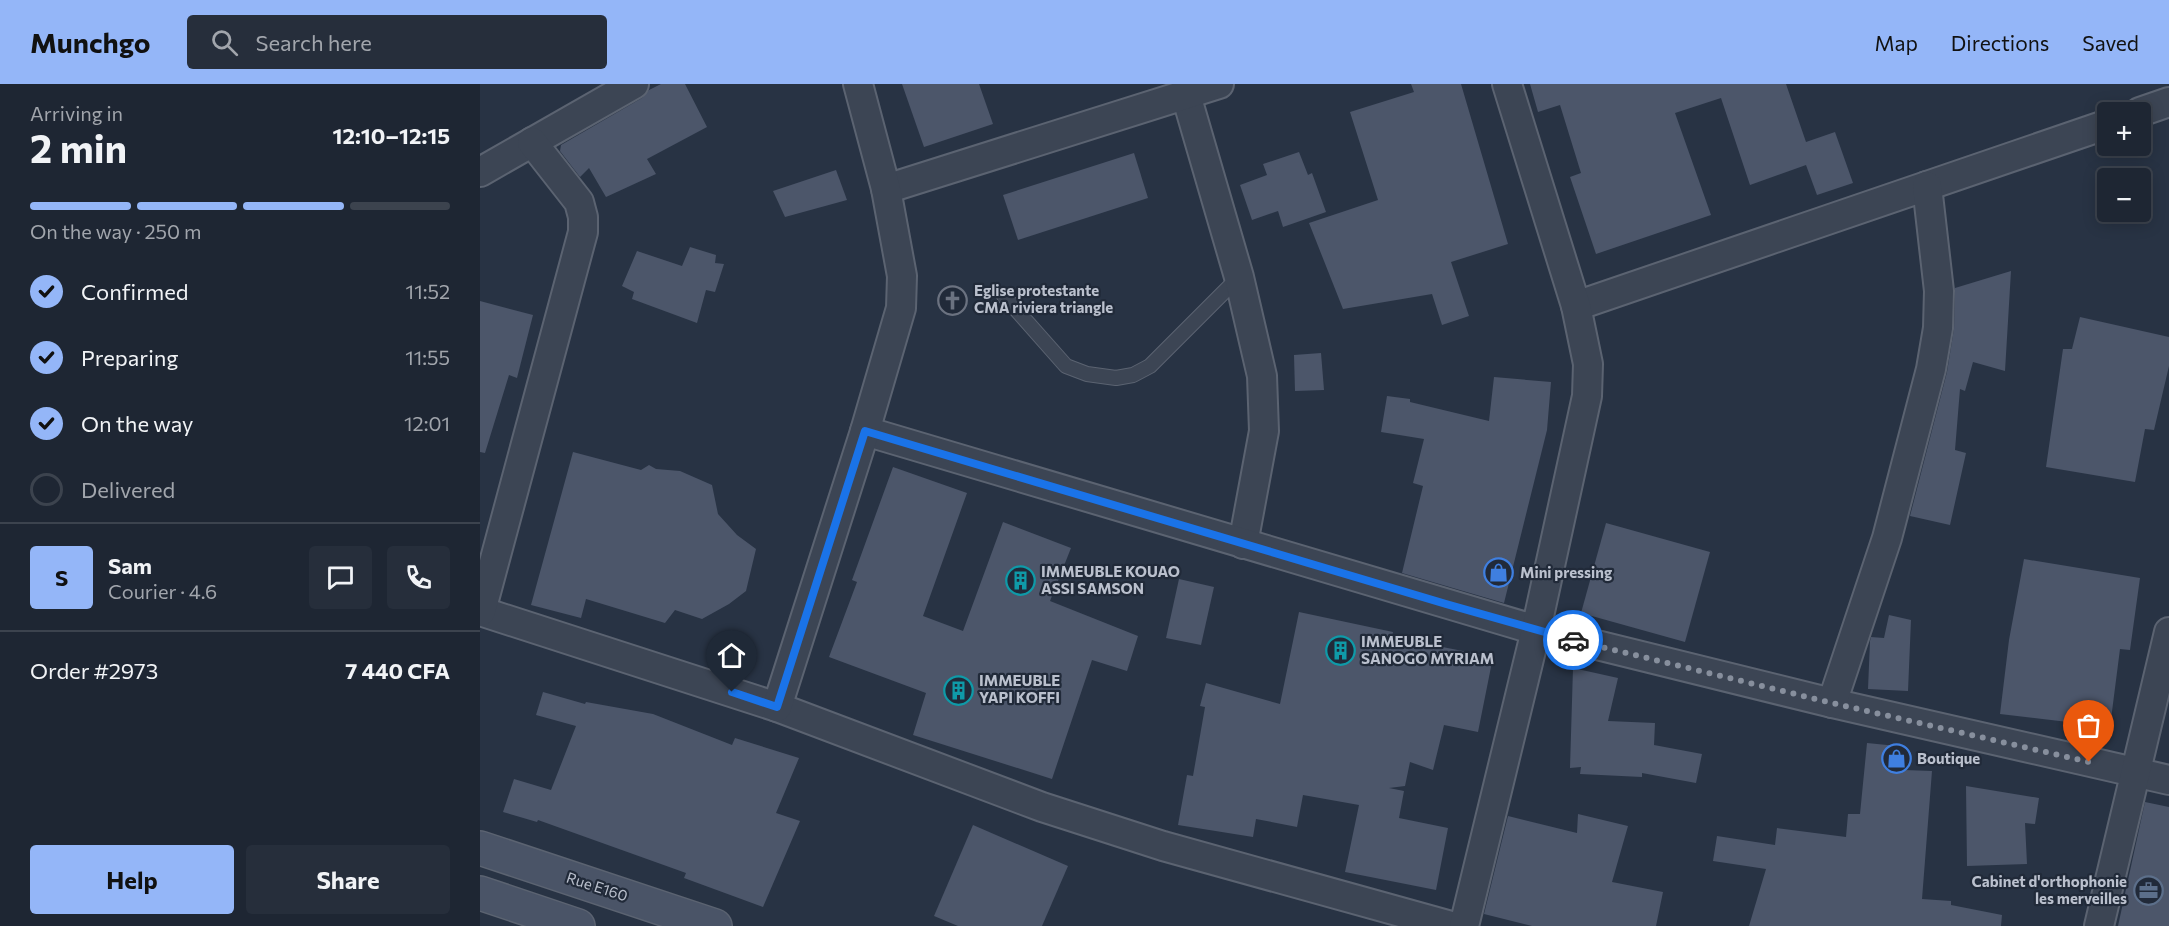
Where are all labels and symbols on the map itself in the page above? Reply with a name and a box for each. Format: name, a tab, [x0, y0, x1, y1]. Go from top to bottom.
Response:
place label: Eglise protestante CMA riviera triangle	[974, 281, 1113, 316]
church icon: Eglise protestante CMA riviera triangle	[937, 284, 969, 316]
shop icon: Mini pressing	[1483, 557, 1515, 589]
place label: IMMEUBLE KOUAO ASSI SAMSON	[1041, 562, 1180, 597]
place label: Mini pressing	[1520, 563, 1612, 581]
building icon: IMMEUBLE KOUAO ASSI SAMSON	[1004, 565, 1036, 597]
courier	[1543, 610, 1603, 670]
pin	[706, 630, 757, 692]
place label: IMMEUBLE SANOGO MYRIAM	[1361, 632, 1494, 667]
building icon: IMMEUBLE SANOGO MYRIAM	[1324, 635, 1356, 667]
place label: IMMEUBLE YAPI KOFFI	[979, 671, 1060, 706]
building icon: IMMEUBLE YAPI KOFFI	[942, 674, 974, 706]
pin	[2063, 700, 2114, 762]
shop icon: Boutique	[1880, 743, 1912, 775]
place label: Boutique	[1917, 749, 1980, 767]
street label: Rue E160	[564, 868, 630, 904]
place label: Cabinet d'orthophonie les merveilles	[1972, 872, 2127, 907]
office icon: Cabinet d'orthophonie les merveilles	[2132, 875, 2164, 907]

